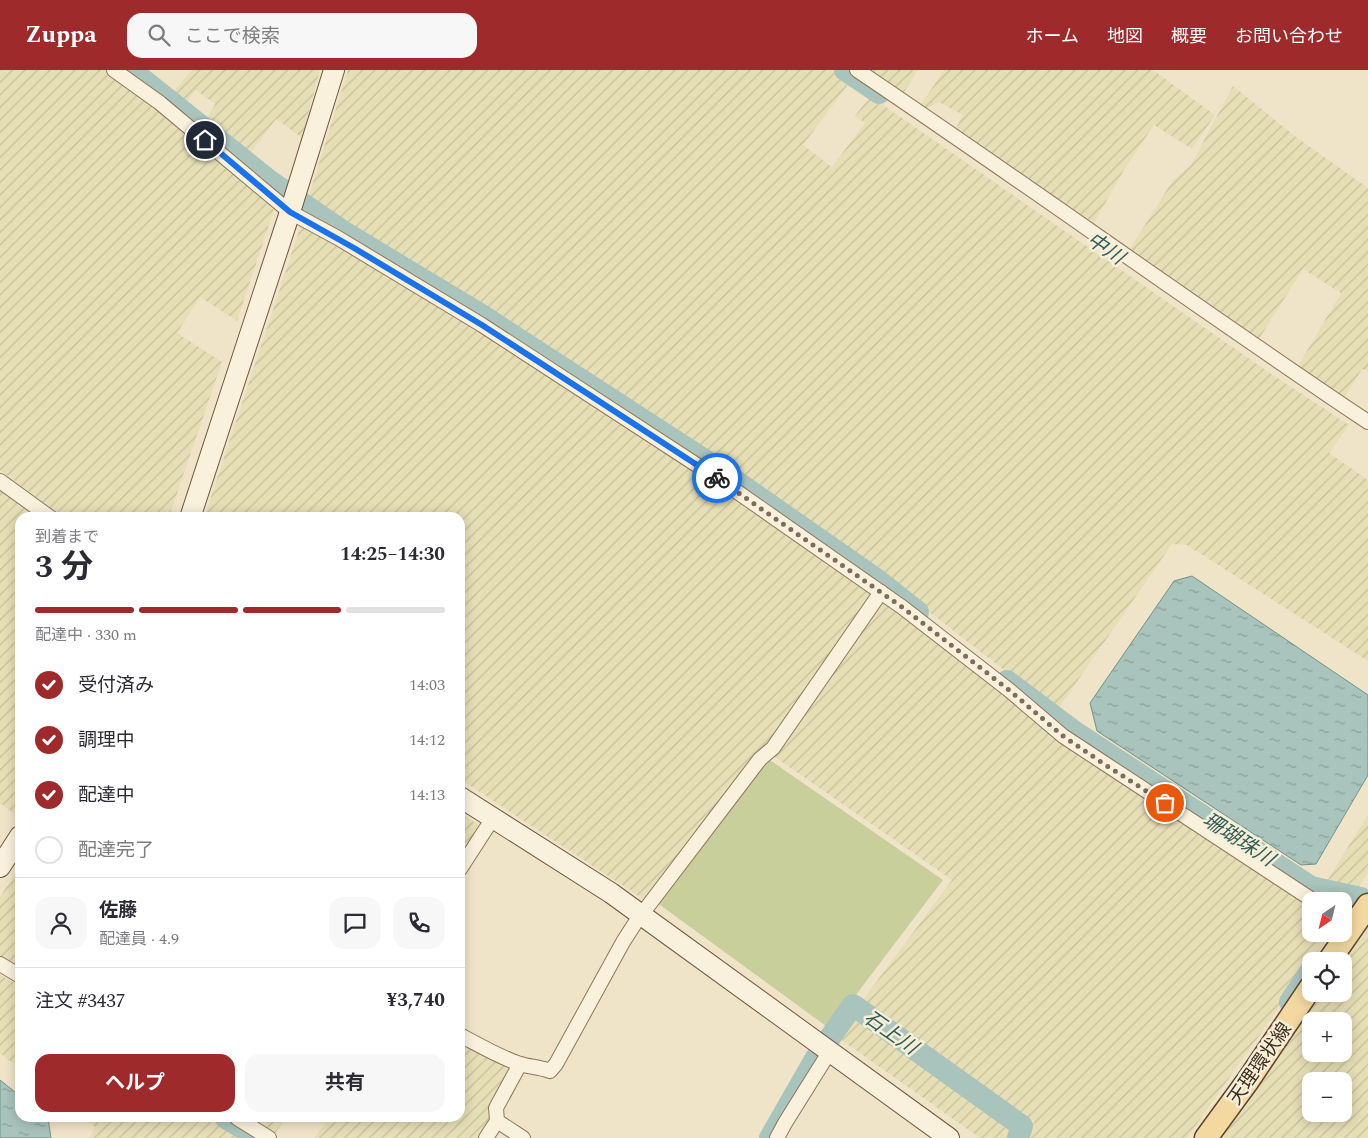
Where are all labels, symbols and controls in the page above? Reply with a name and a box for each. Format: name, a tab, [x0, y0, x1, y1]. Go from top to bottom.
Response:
search box	[127, 13, 477, 58]
text: Zuppa	[25, 17, 97, 53]
icon: search	[145, 21, 173, 49]
text: ここで検索	[185, 22, 280, 51]
text: ホーム	[1026, 23, 1079, 50]
text: 地図	[1107, 23, 1143, 50]
text: 概要	[1171, 23, 1207, 50]
text: お問い合わせ	[1235, 23, 1343, 50]
pin	[184, 119, 226, 161]
icon: home	[191, 126, 219, 154]
water label: 中川	[1080, 225, 1132, 274]
courier	[692, 453, 742, 503]
icon: bike	[703, 464, 731, 492]
text: 到着まで	[35, 525, 99, 549]
text: 14:25–14:30	[340, 540, 445, 569]
text: 3 分	[35, 543, 93, 592]
text: 配達中 · 330 m	[35, 623, 137, 647]
icon: check	[35, 671, 63, 699]
text: 受付済み	[78, 671, 154, 700]
text: 14:03	[409, 673, 445, 697]
icon: check	[35, 726, 63, 754]
text: 調理中	[78, 726, 135, 755]
text: 14:12	[409, 728, 445, 752]
icon: check	[35, 781, 63, 809]
text: 配達中	[78, 781, 135, 810]
pin	[1144, 782, 1186, 824]
text: 14:13	[409, 783, 445, 807]
icon: bag	[1151, 789, 1179, 817]
water label: 珊瑚珠川	[1197, 805, 1282, 875]
text: 配達完了	[78, 836, 154, 865]
north arrow	[1302, 892, 1352, 942]
map controls	[1302, 892, 1352, 1122]
text: 佐藤	[99, 896, 137, 925]
button: person	[35, 897, 87, 949]
button: chat	[329, 897, 381, 949]
button: phone	[393, 897, 445, 949]
text: 配達員 · 4.9	[99, 927, 179, 951]
button: locate	[1302, 952, 1352, 1002]
text: ¥3,740	[387, 986, 445, 1015]
text: 注文 #3437	[35, 987, 125, 1016]
water label: 石上川	[857, 1003, 925, 1063]
button: +	[1302, 1012, 1352, 1062]
street label: 天理環状線	[1221, 1017, 1299, 1111]
button: ヘルプ	[35, 1054, 235, 1112]
button: 共有	[245, 1054, 445, 1112]
button: −	[1302, 1072, 1352, 1122]

